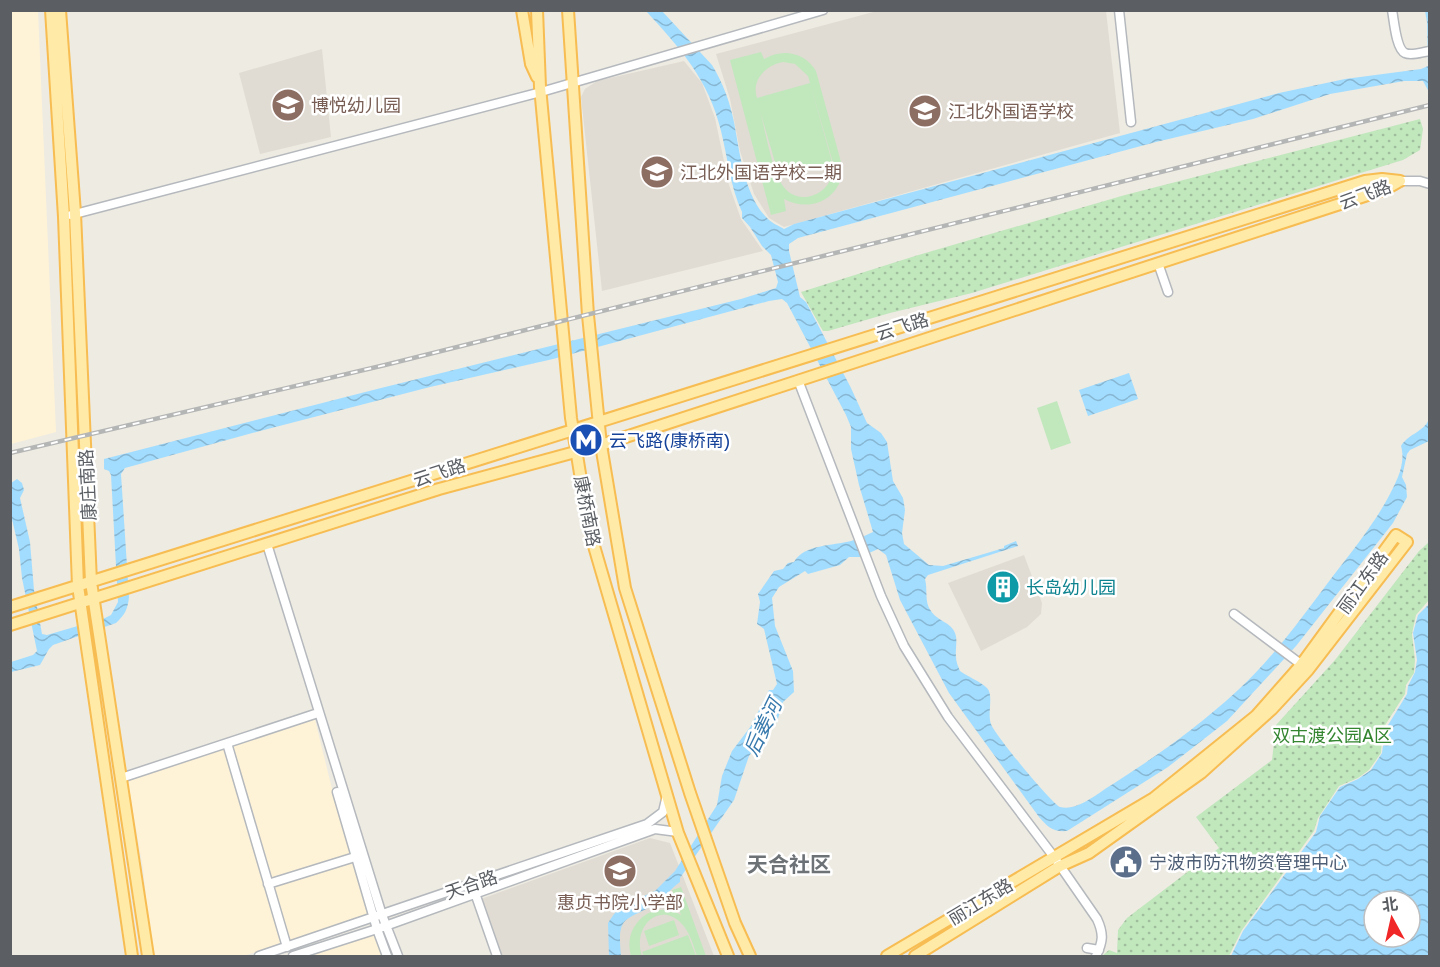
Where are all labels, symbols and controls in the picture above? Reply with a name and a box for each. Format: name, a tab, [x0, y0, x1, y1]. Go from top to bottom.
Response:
school or university icon: 博悦幼儿园	[270, 87, 306, 123]
school or university icon: 江北外国语学校	[907, 93, 943, 129]
place label: 博悦幼儿园	[311, 94, 401, 116]
place label: 江北外国语学校	[948, 100, 1074, 122]
school or university icon: 江北外国语学校二期	[639, 154, 675, 190]
place label: 江北外国语学校二期	[680, 161, 842, 183]
street label: 云飞路	[1336, 174, 1394, 214]
street label: 云飞路	[873, 308, 931, 344]
metro station icon: 云飞路(康桥南)	[568, 422, 604, 458]
place label: 云飞路(康桥南)	[609, 429, 731, 451]
street label: 康庄南路	[74, 448, 100, 522]
street label: 云飞路	[410, 453, 468, 491]
street label: 康桥南路	[570, 474, 606, 548]
street label: 丽江东路	[1332, 546, 1392, 618]
building icon: 长岛幼儿园	[985, 569, 1021, 605]
place label: 长岛幼儿园	[1026, 576, 1116, 598]
water label: 后姜河	[738, 691, 788, 759]
park label: 双古渡公园A区	[1272, 724, 1392, 746]
public building icon: 宁波市防汛物资管理中心	[1108, 844, 1144, 880]
district label: 天合社区	[747, 851, 831, 877]
place label: 宁波市防汛物资管理中心	[1149, 851, 1347, 873]
school or university icon: 惠贞书院小学部	[602, 853, 638, 889]
street label: 天合路	[442, 865, 500, 903]
street label: 丽江东路	[943, 873, 1017, 929]
north arrow	[1362, 889, 1422, 949]
place label: 惠贞书院小学部	[557, 891, 683, 913]
text: 北	[1381, 893, 1399, 915]

